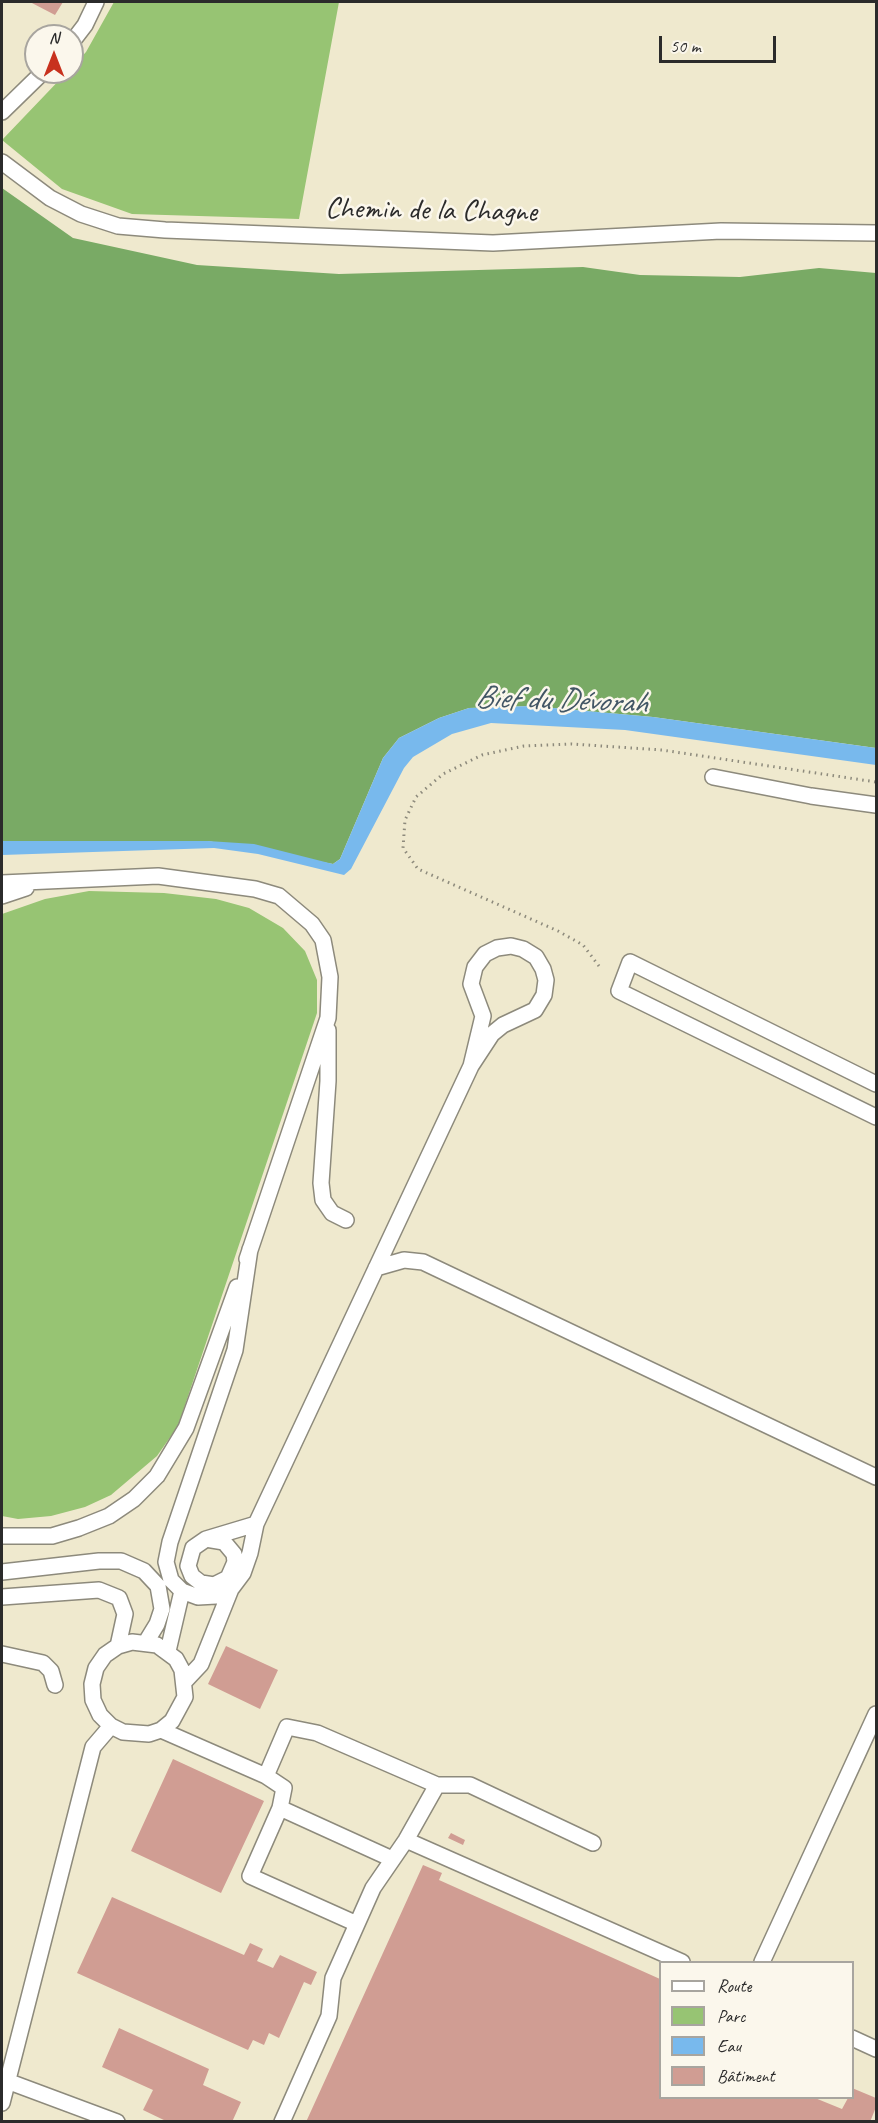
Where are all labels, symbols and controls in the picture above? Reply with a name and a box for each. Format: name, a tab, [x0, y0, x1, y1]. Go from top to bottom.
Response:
north arrow	[24, 24, 84, 84]
scale bar	[662, 24, 779, 62]
text: N	[49, 28, 59, 48]
text: 50 m	[670, 35, 701, 57]
street label: Chemin de la Chagne	[325, 191, 537, 231]
water label: Bief du Dévorah	[474, 679, 648, 723]
legend	[659, 1961, 854, 2099]
text: Route	[717, 1975, 751, 1997]
text: Parc	[717, 2005, 745, 2027]
text: Eau	[717, 2035, 741, 2057]
text: Bâtiment	[717, 2065, 775, 2087]

